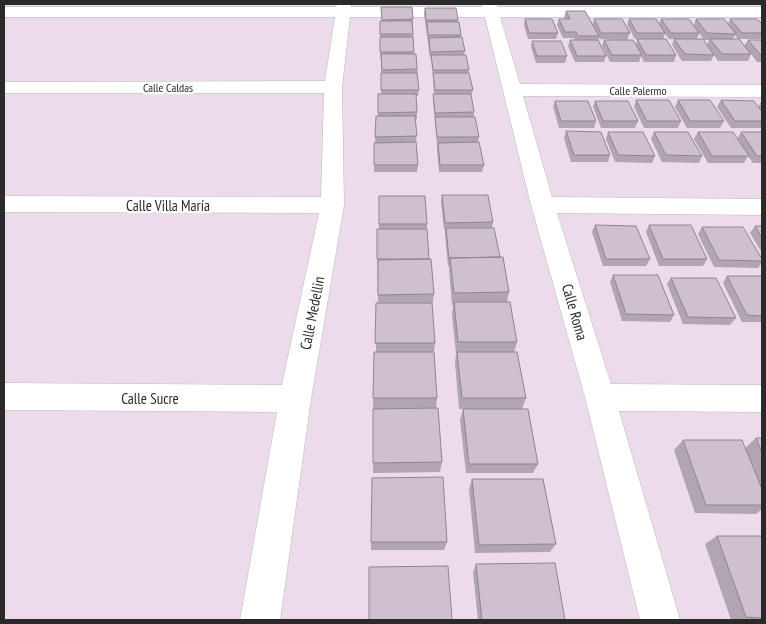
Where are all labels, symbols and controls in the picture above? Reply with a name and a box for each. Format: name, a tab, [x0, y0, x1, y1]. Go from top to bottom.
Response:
street label: Calle Caldas	[143, 80, 193, 95]
street label: Calle Palermo	[609, 83, 667, 98]
street label: Calle Villa María	[126, 196, 210, 215]
street label: Calle Medellin	[296, 275, 328, 351]
street label: Calle Roma	[558, 282, 592, 342]
street label: Calle Sucre	[121, 389, 179, 408]

